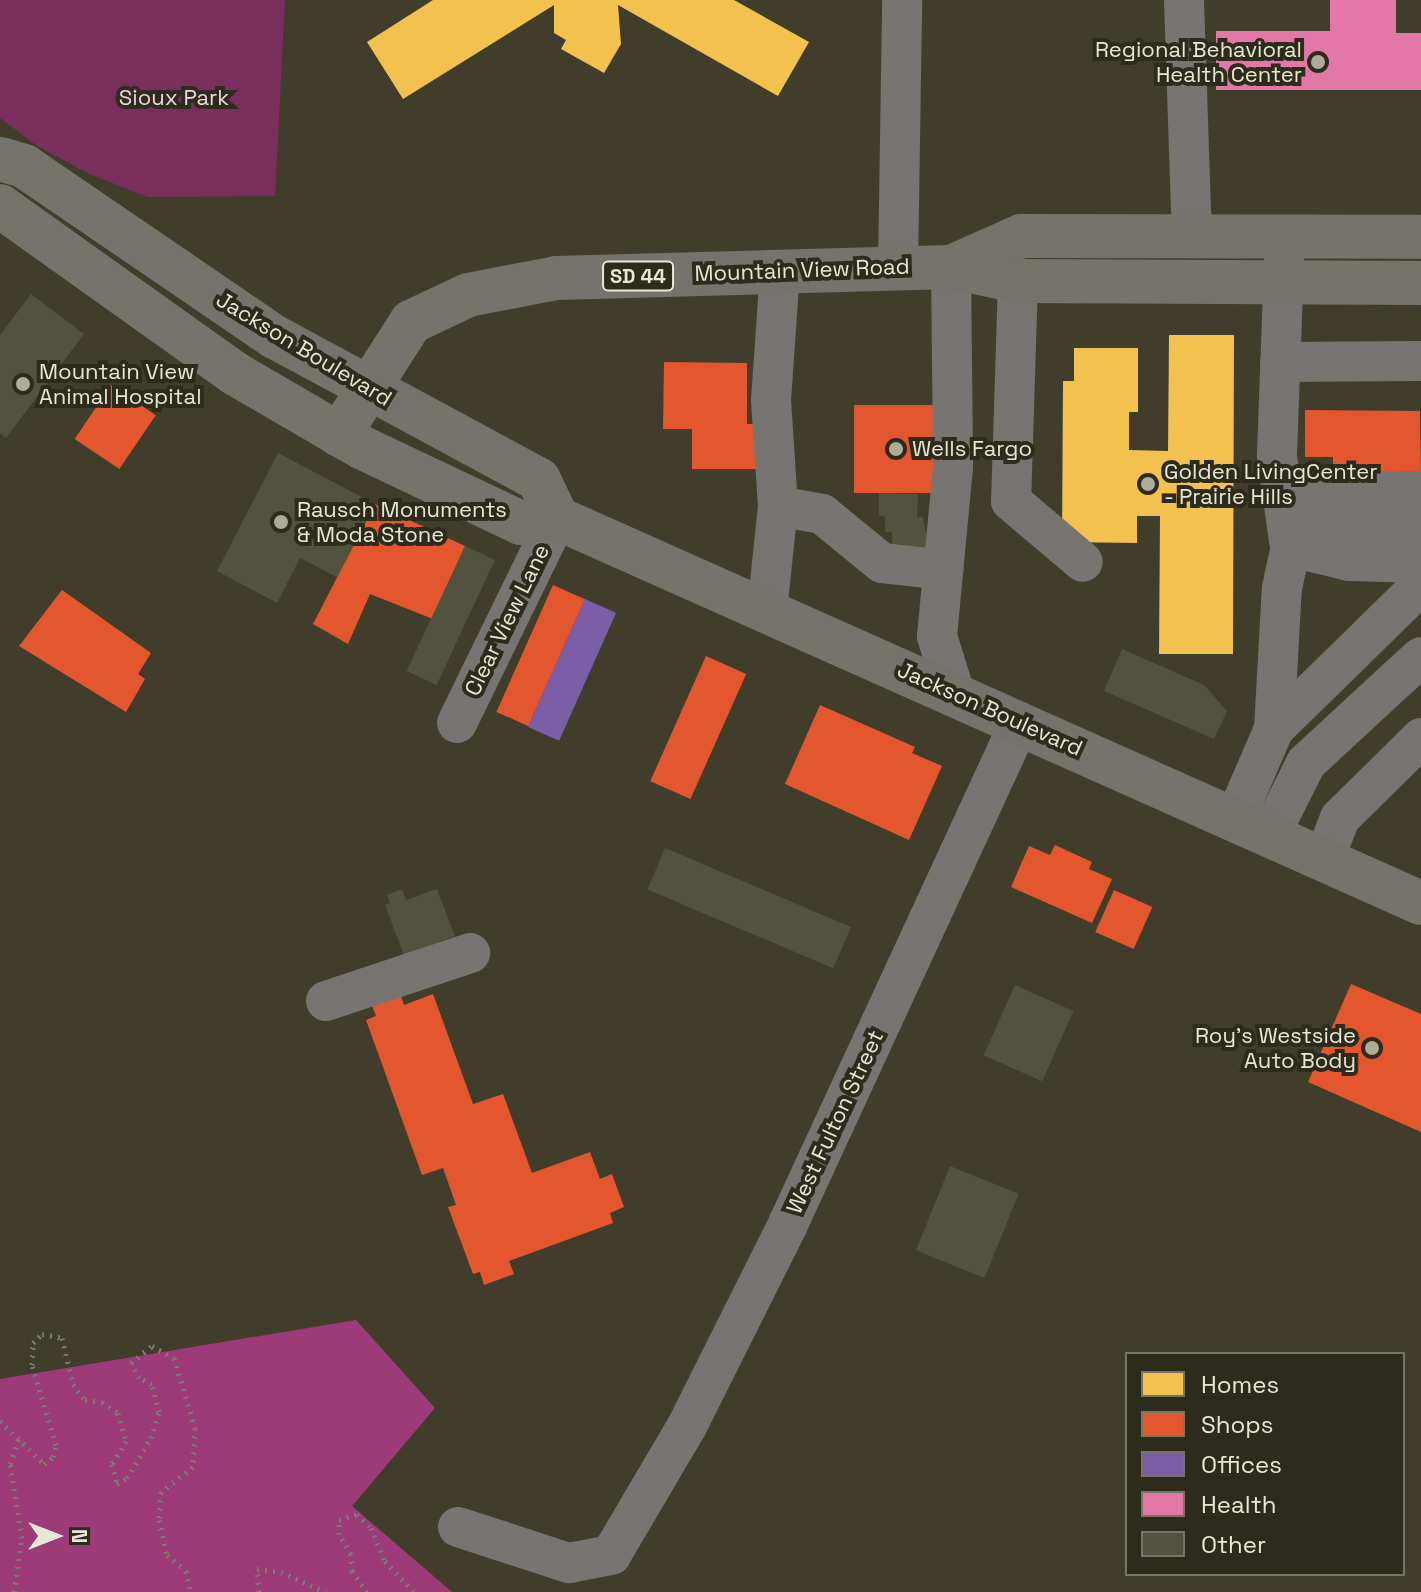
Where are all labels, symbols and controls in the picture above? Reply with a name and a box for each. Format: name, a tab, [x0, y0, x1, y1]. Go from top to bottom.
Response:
place label: Regional Behavioral Health Center	[1095, 36, 1302, 88]
marker: Regional Behavioral Health Center	[1309, 53, 1327, 71]
park label: Sioux Park	[119, 85, 229, 111]
street label: Mountain View Road	[694, 253, 910, 287]
road number: SD 44	[602, 260, 674, 292]
street label: Jackson Boulevard	[212, 286, 396, 412]
place label: Mountain View Animal Hospital	[39, 358, 202, 410]
marker: Mountain View Animal Hospital	[14, 375, 32, 393]
place label: Wells Fargo	[912, 436, 1032, 462]
marker: Wells Fargo	[887, 440, 905, 458]
place label: Golden LivingCenter - Prairie Hills	[1164, 458, 1377, 510]
marker: Golden LivingCenter - Prairie Hills	[1139, 475, 1157, 493]
place label: Rausch Monuments & Moda Stone	[297, 496, 507, 548]
marker: Rausch Monuments & Moda Stone	[272, 513, 290, 531]
street label: Clear View Lane	[459, 540, 555, 700]
street label: Jackson Boulevard	[893, 656, 1087, 762]
place label: Roy's Westside Auto Body	[1195, 1022, 1356, 1074]
street label: West Fulton Street	[781, 1026, 889, 1218]
marker: Roy's Westside Auto Body	[1363, 1039, 1381, 1057]
legend	[1125, 1352, 1405, 1576]
text: Homes	[1201, 1369, 1279, 1400]
text: Shops	[1201, 1409, 1273, 1440]
text: Offices	[1201, 1449, 1282, 1480]
text: Health	[1201, 1489, 1276, 1520]
north arrow	[16, 1496, 96, 1576]
text: N	[66, 1529, 94, 1543]
text: Other	[1201, 1529, 1266, 1560]

